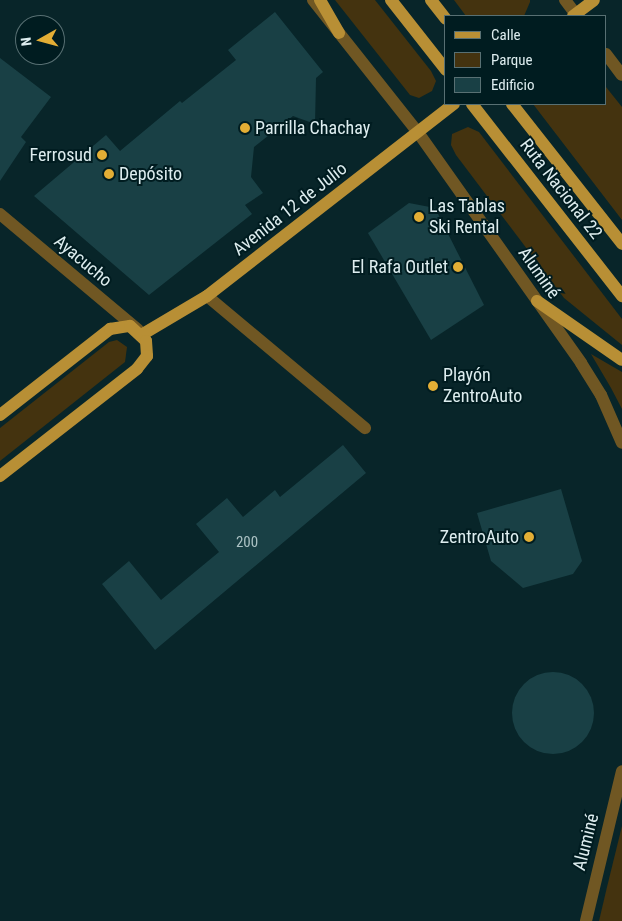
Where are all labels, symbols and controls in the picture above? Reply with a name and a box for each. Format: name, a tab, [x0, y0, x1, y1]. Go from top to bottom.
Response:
north arrow	[15, 15, 65, 65]
legend	[444, 15, 607, 105]
text: Calle	[491, 26, 521, 44]
text: N	[18, 36, 35, 47]
text: Parque	[491, 51, 533, 69]
text: Edificio	[491, 76, 534, 94]
place label: Parrilla Chachay	[255, 117, 370, 139]
marker: Parrilla Chachay	[239, 122, 251, 134]
street label: Ruta Nacional 22	[515, 135, 607, 243]
place label: Ferrosud	[29, 144, 92, 166]
marker: Ferrosud	[96, 149, 108, 161]
street label: Avenida 12 de Julio	[229, 158, 351, 260]
place label: Depósito	[119, 163, 182, 185]
marker: Depósito	[103, 168, 115, 180]
place label: Las Tablas Ski Rental	[429, 196, 505, 238]
marker: Las Tablas Ski Rental	[413, 211, 425, 223]
street label: Ayacucho	[50, 231, 116, 291]
street label: Aluminé	[514, 243, 564, 303]
place label: El Rafa Outlet	[351, 256, 448, 278]
marker: El Rafa Outlet	[452, 261, 464, 273]
place label: Playón ZentroAuto	[443, 365, 522, 408]
marker: Playón ZentroAuto	[427, 380, 439, 392]
place label: ZentroAuto	[440, 526, 519, 548]
marker: ZentroAuto	[523, 531, 535, 543]
house number: 200	[236, 534, 258, 552]
street label: Aluminé	[568, 811, 604, 873]

